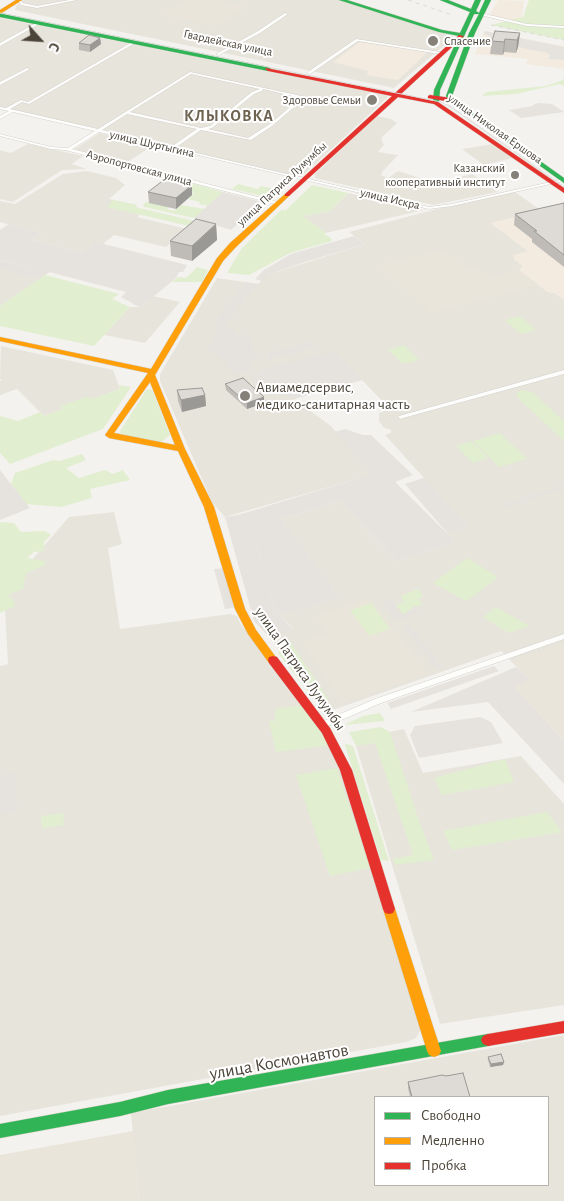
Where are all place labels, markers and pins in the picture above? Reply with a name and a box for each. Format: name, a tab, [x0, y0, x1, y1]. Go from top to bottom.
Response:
marker: Спасение	[426, 34, 440, 48]
place label: Спасение	[444, 34, 491, 48]
place label: Здоровье Семьи	[283, 93, 361, 107]
marker: Здоровье Семьи	[365, 93, 379, 107]
place label: Казанский кооперативный институт	[385, 161, 505, 189]
marker: Казанский кооперативный институт	[509, 169, 521, 181]
place label: Авиамедсервис, медико-санитарная часть	[256, 378, 410, 413]
marker: Авиамедсервис, медико-санитарная часть	[238, 389, 252, 403]

